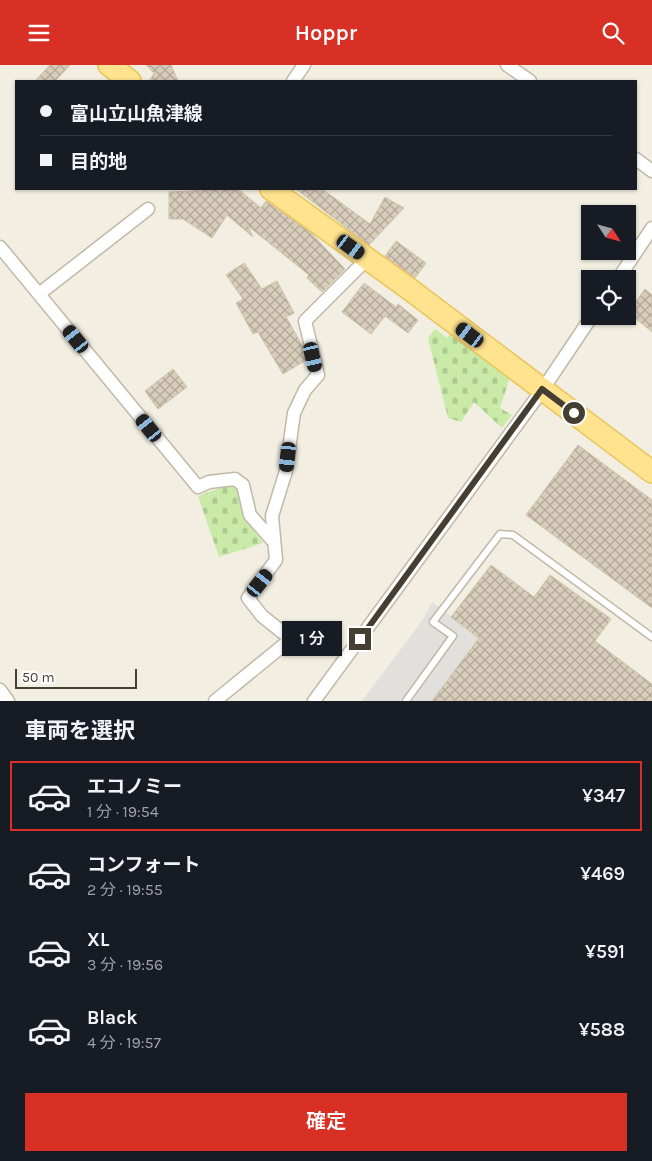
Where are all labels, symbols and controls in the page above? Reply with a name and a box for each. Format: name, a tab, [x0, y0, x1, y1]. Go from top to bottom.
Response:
icon: menu	[25, 19, 53, 47]
icon: search	[599, 19, 627, 47]
text: Hoppr	[295, 20, 357, 46]
text: 富山立山魚津線	[70, 103, 203, 125]
text: 目的地	[70, 151, 127, 173]
north arrow	[581, 205, 636, 260]
map controls	[581, 205, 636, 325]
car	[334, 232, 367, 262]
button: locate	[581, 270, 636, 325]
car	[453, 320, 486, 350]
car	[60, 323, 91, 355]
car	[302, 341, 323, 373]
route start	[563, 402, 585, 424]
car	[133, 412, 164, 444]
car	[278, 441, 297, 473]
car	[244, 567, 275, 599]
callout: 1 分	[282, 621, 342, 657]
route end	[349, 628, 371, 650]
text: 1 分	[299, 629, 325, 648]
scale bar	[15, 666, 138, 689]
text: 50 m	[22, 669, 55, 686]
text: 車両を選択	[25, 718, 135, 744]
icon: car	[27, 774, 72, 819]
text: エコノミー	[87, 776, 182, 798]
text: ¥347	[582, 785, 625, 807]
text: 1 分 · 19:54	[87, 802, 159, 821]
icon: car	[27, 852, 72, 897]
text: コンフォート	[87, 854, 200, 876]
text: ¥469	[580, 863, 625, 885]
text: 2 分 · 19:55	[87, 880, 163, 899]
text: XL	[87, 929, 109, 951]
icon: car	[27, 930, 72, 975]
text: ¥591	[585, 941, 625, 963]
text: 3 分 · 19:56	[87, 955, 163, 974]
text: Black	[87, 1007, 138, 1029]
icon: car	[27, 1008, 72, 1053]
text: ¥588	[579, 1019, 625, 1041]
text: 4 分 · 19:57	[87, 1033, 161, 1052]
button: 確定	[25, 1093, 627, 1151]

